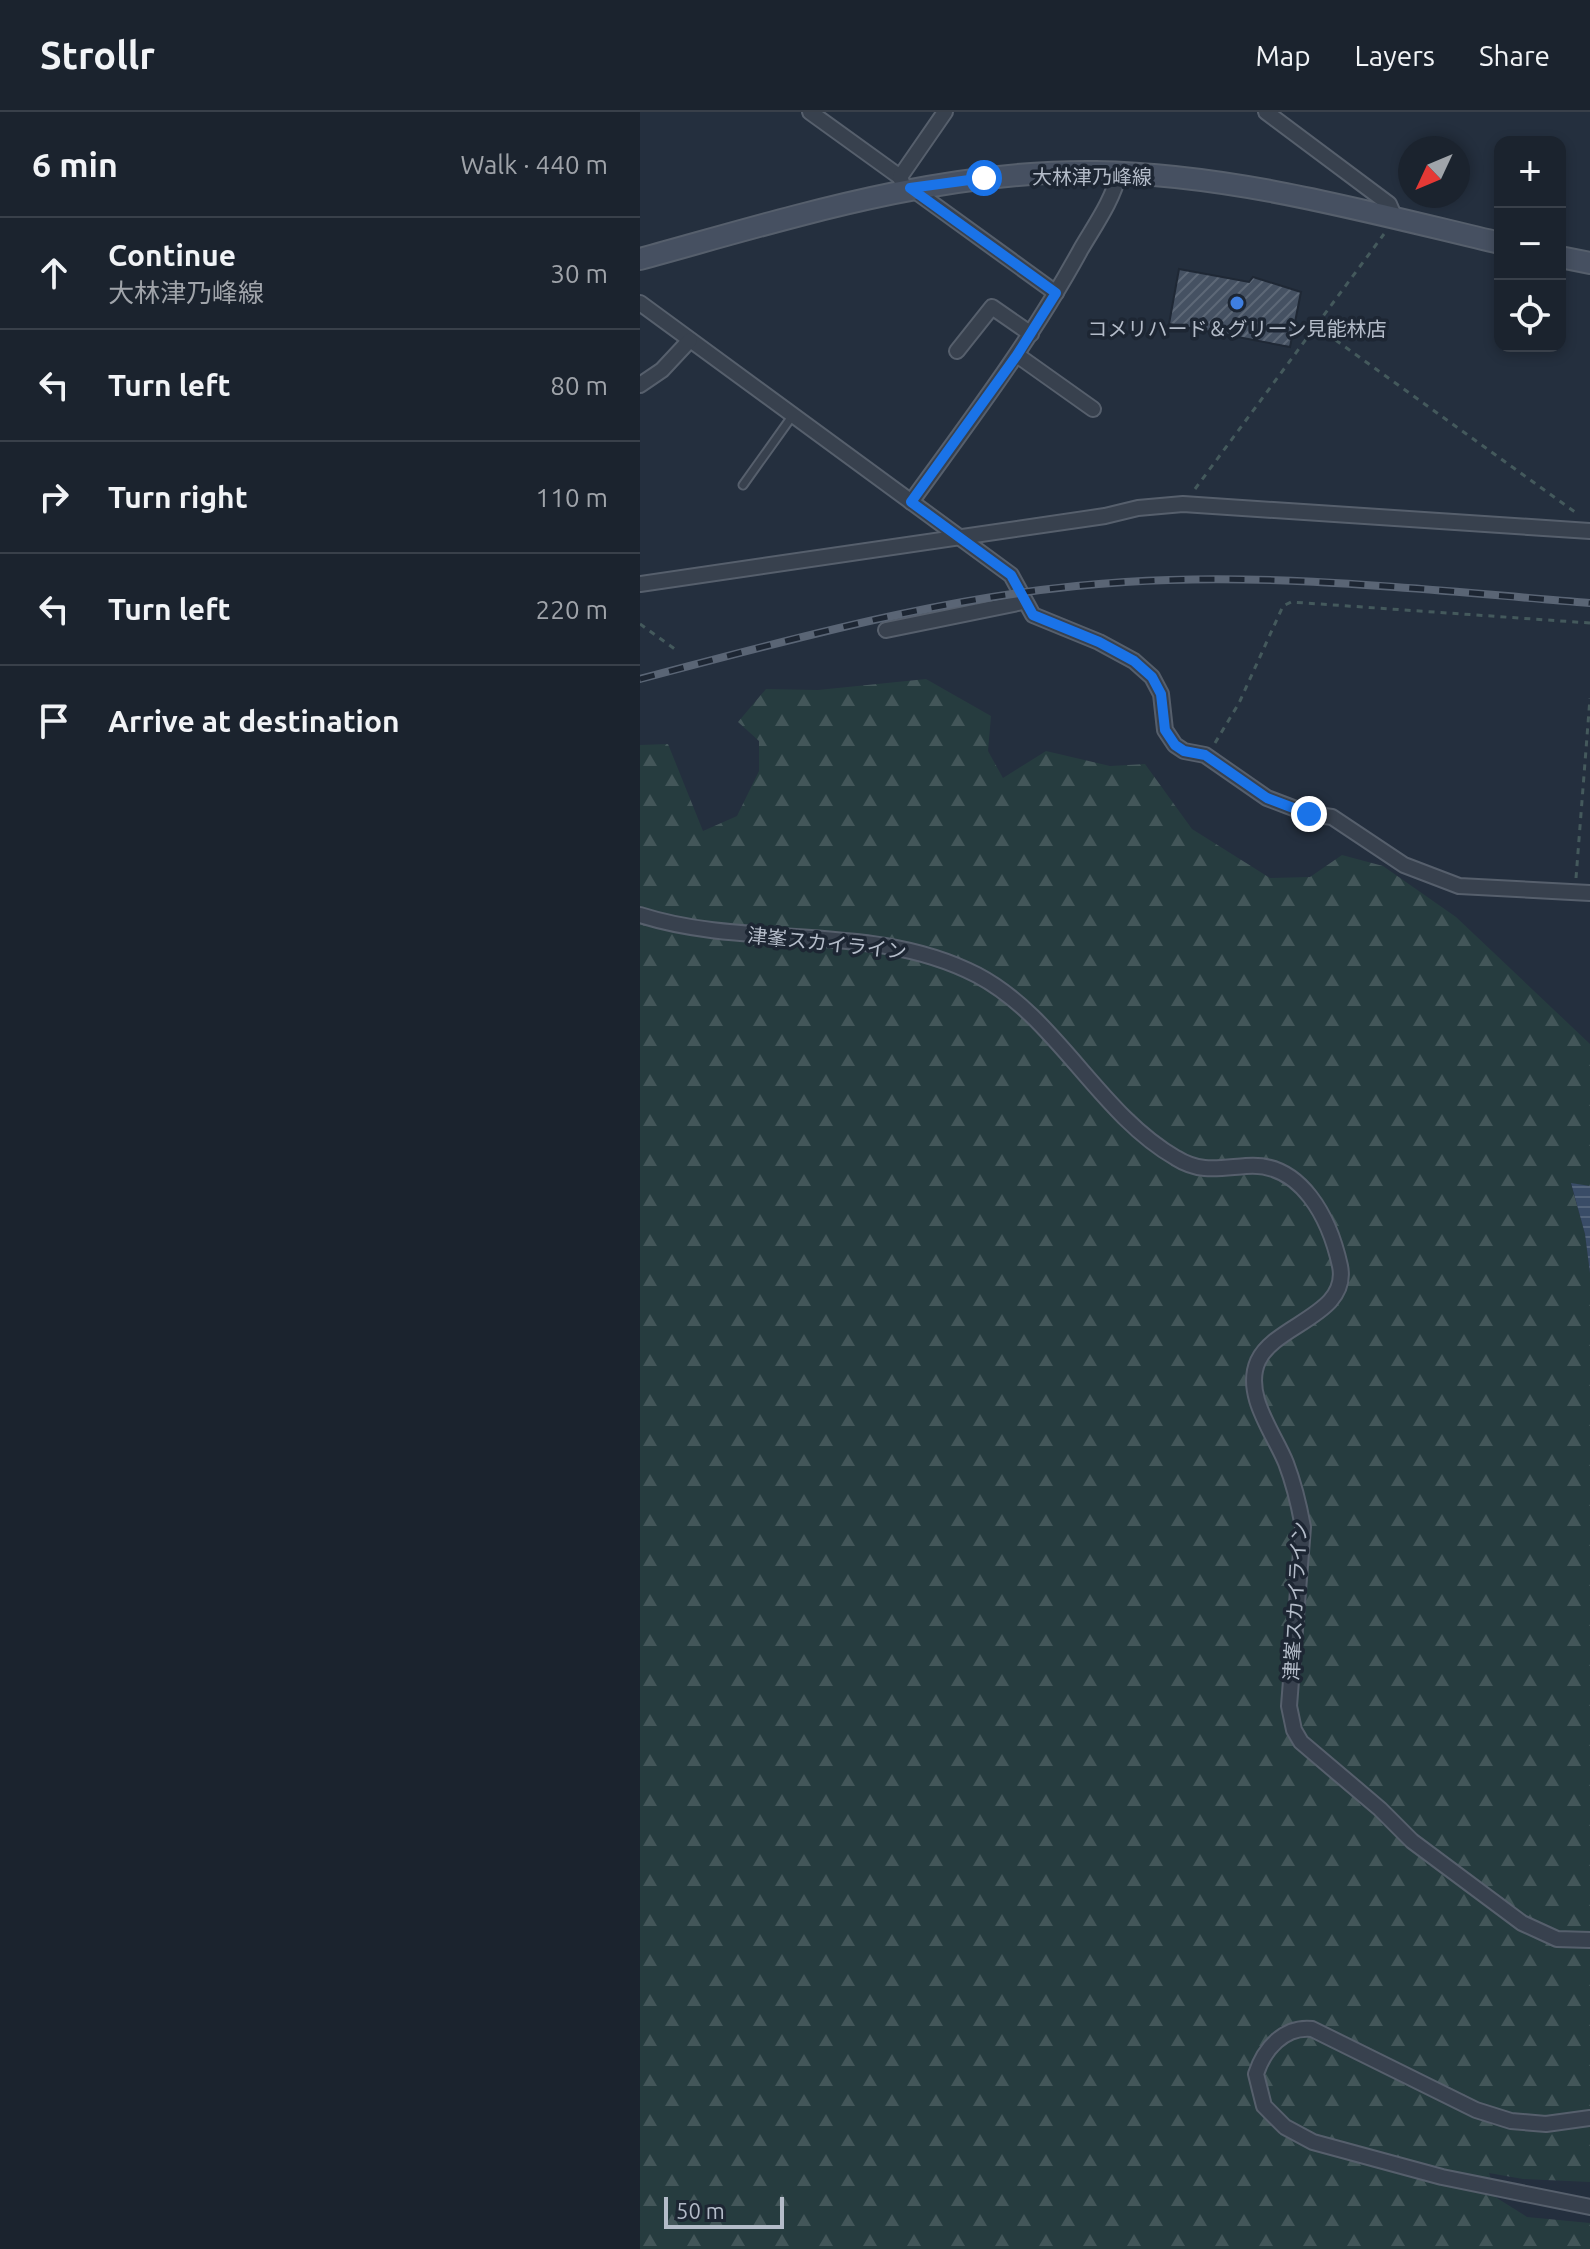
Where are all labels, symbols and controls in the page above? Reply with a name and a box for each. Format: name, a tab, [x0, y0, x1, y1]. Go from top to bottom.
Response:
text: Strollr	[40, 34, 155, 76]
text: Map	[1255, 40, 1311, 71]
text: Layers	[1355, 40, 1435, 71]
text: Share	[1479, 40, 1550, 71]
north arrow	[1398, 136, 1470, 208]
map controls	[1494, 136, 1566, 352]
button: +	[1494, 136, 1566, 208]
text: 6 min	[32, 145, 118, 183]
text: Walk · 440 m	[460, 150, 608, 179]
route start	[966, 160, 1002, 196]
street label: 大林津乃峰線	[1032, 165, 1152, 188]
button: −	[1494, 208, 1566, 280]
text: Continue	[108, 238, 236, 272]
icon: ahead	[32, 251, 76, 295]
text: 30 m	[550, 259, 608, 288]
text: 大林津乃峰線	[108, 278, 264, 307]
button: locate	[1494, 280, 1566, 352]
marker: コメリハード＆グリーン見能林店	[1228, 294, 1246, 312]
place label: コメリハード＆グリーン見能林店	[1088, 317, 1387, 340]
icon: left	[32, 363, 76, 407]
text: Turn left	[108, 368, 230, 402]
text: 80 m	[550, 371, 608, 400]
icon: right	[32, 475, 76, 519]
text: Turn right	[108, 480, 248, 514]
text: 110 m	[536, 483, 608, 512]
icon: left	[32, 587, 76, 631]
text: Turn left	[108, 592, 230, 626]
text: 220 m	[536, 595, 608, 624]
icon: arrive	[32, 699, 76, 743]
text: Arrive at destination	[108, 704, 400, 738]
route end	[1291, 796, 1327, 832]
street label: 津峯スカイライン	[746, 923, 908, 963]
street label: 津峯スカイライン	[1279, 1521, 1311, 1681]
scale bar	[664, 2193, 784, 2229]
text: 50 m	[676, 2198, 725, 2223]

